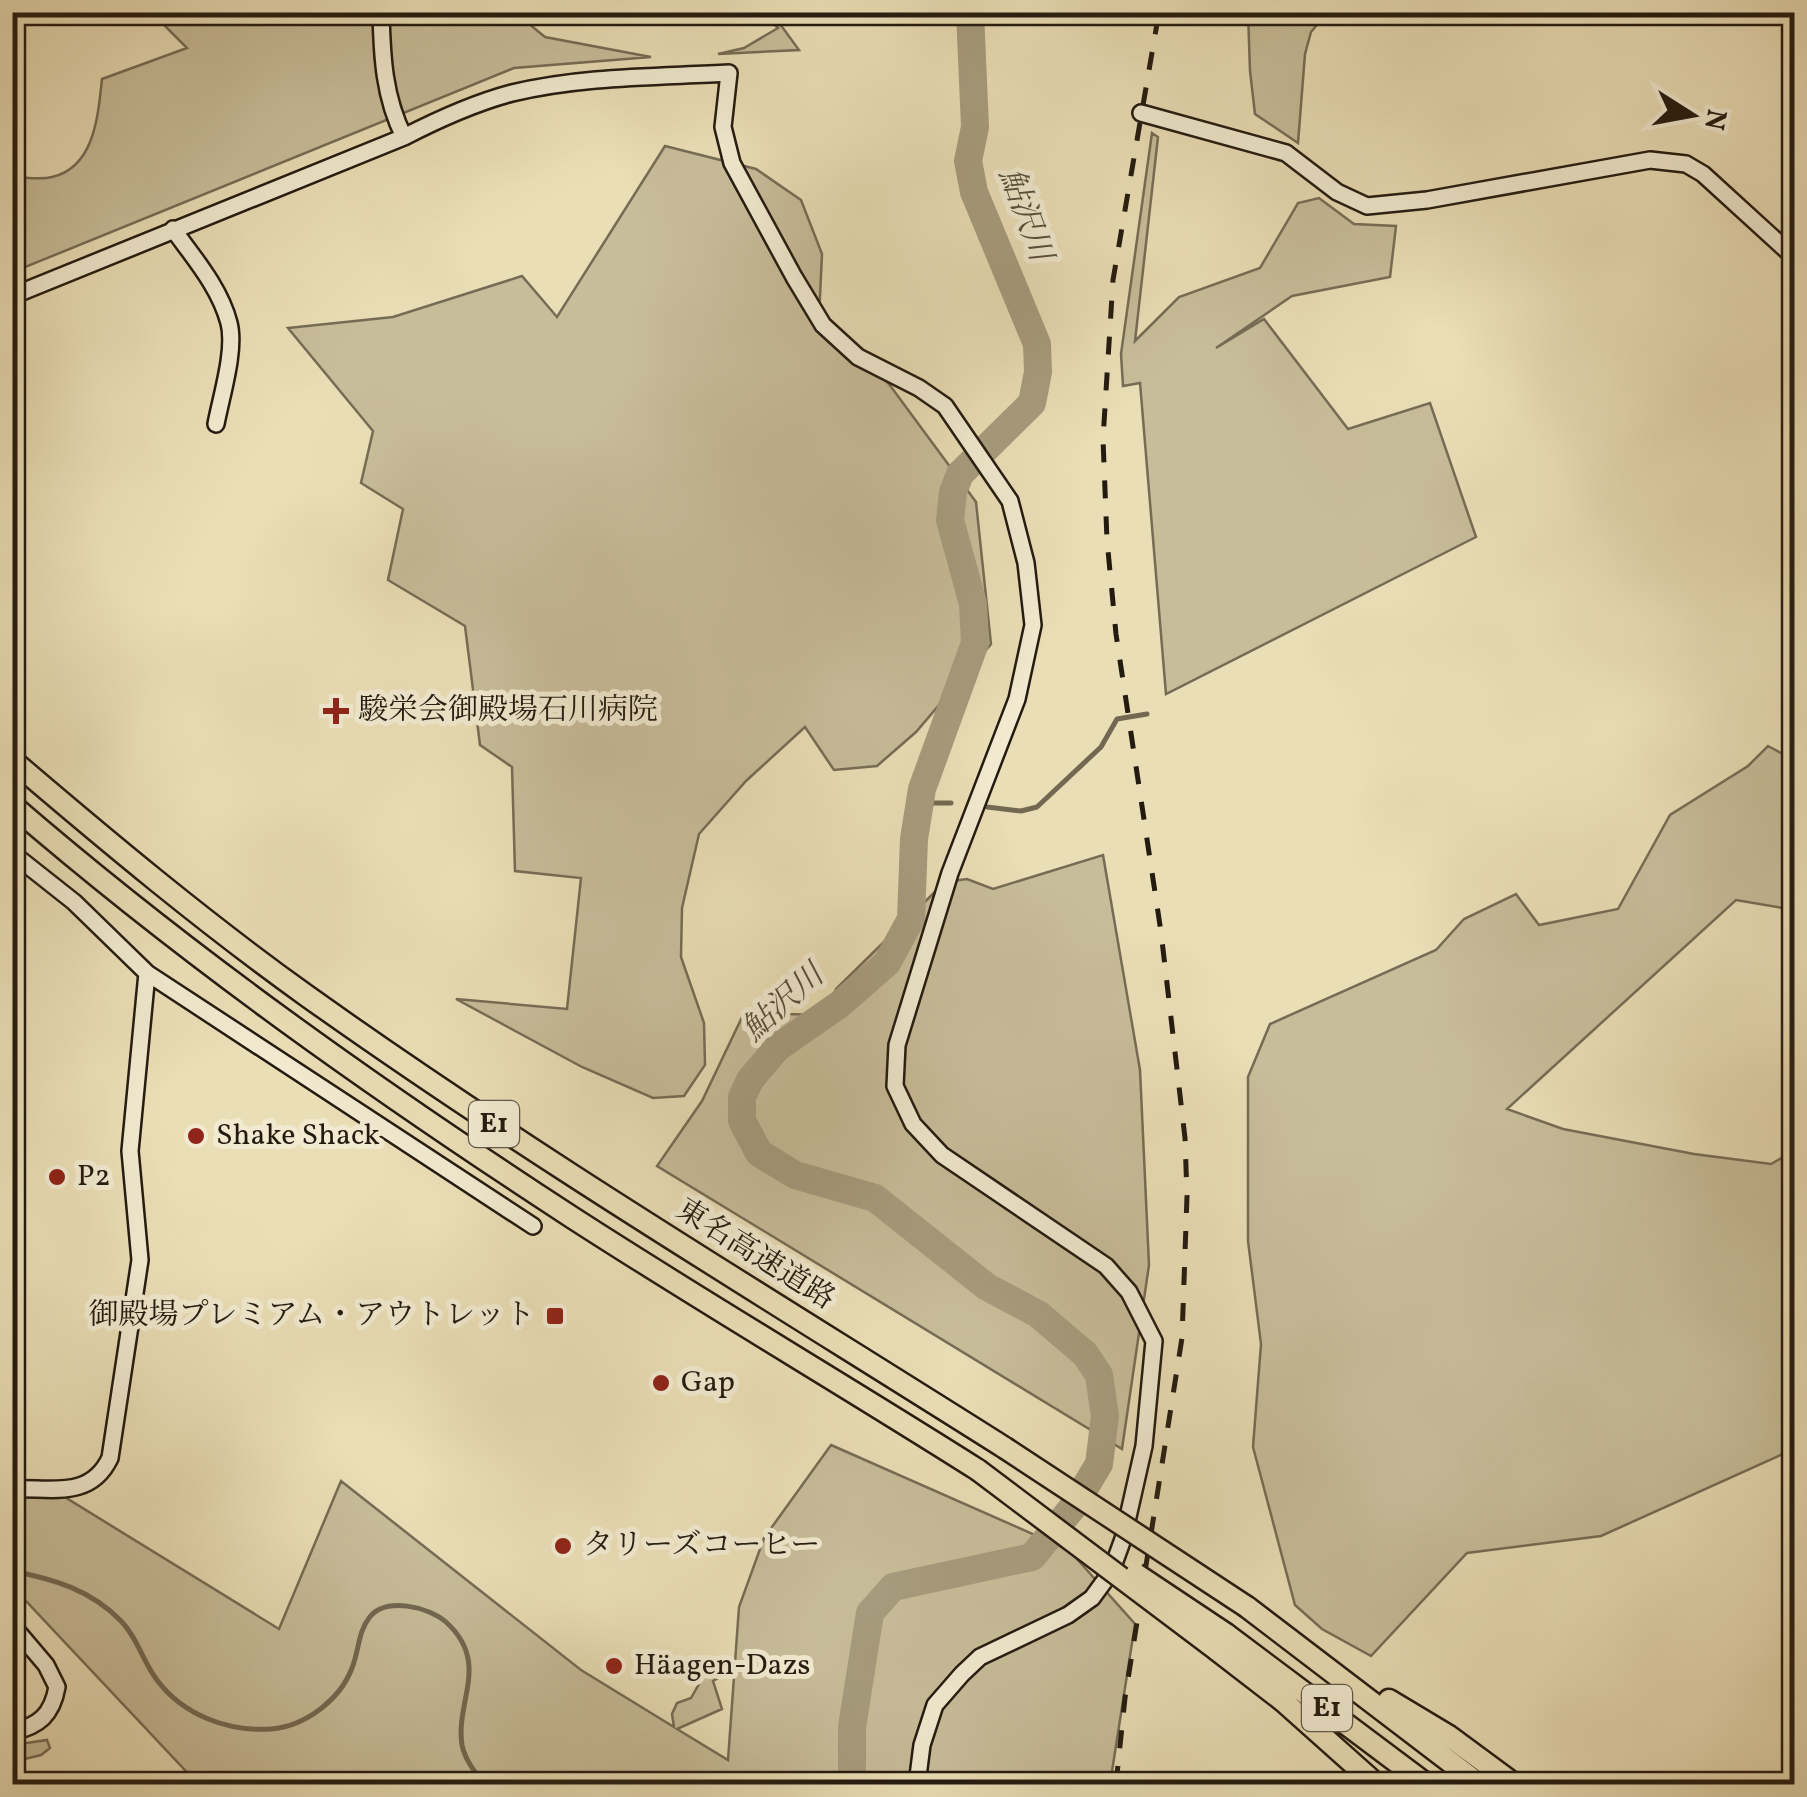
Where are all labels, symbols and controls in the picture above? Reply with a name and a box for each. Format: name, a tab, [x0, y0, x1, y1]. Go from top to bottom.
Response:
north arrow	[1642, 65, 1742, 165]
text: N	[1693, 106, 1735, 133]
water label: 鮎沢川	[987, 162, 1062, 270]
place label: 駿栄会御殿場石川病院	[358, 690, 658, 732]
marker: 駿栄会御殿場石川病院	[323, 698, 349, 724]
water label: 鮎沢川	[734, 954, 837, 1052]
road number: E1	[469, 1101, 519, 1147]
place label: Shake Shack	[216, 1115, 380, 1157]
marker: Shake Shack	[185, 1125, 207, 1147]
place label: P2	[77, 1156, 111, 1198]
marker: P2	[46, 1166, 68, 1188]
street label: 東名高速道路	[668, 1189, 842, 1321]
place label: 御殿場プレミアム・アウトレット	[89, 1295, 535, 1337]
marker: 御殿場プレミアム・アウトレット	[544, 1305, 566, 1327]
place label: Gap	[681, 1362, 735, 1404]
marker: Gap	[650, 1372, 672, 1394]
place label: タリーズコーヒー	[583, 1525, 820, 1567]
marker: タリーズコーヒー	[552, 1535, 574, 1557]
place label: Häagen-Dazs	[634, 1645, 810, 1687]
marker: Häagen-Dazs	[603, 1655, 625, 1677]
road number: E1	[1302, 1685, 1352, 1731]

